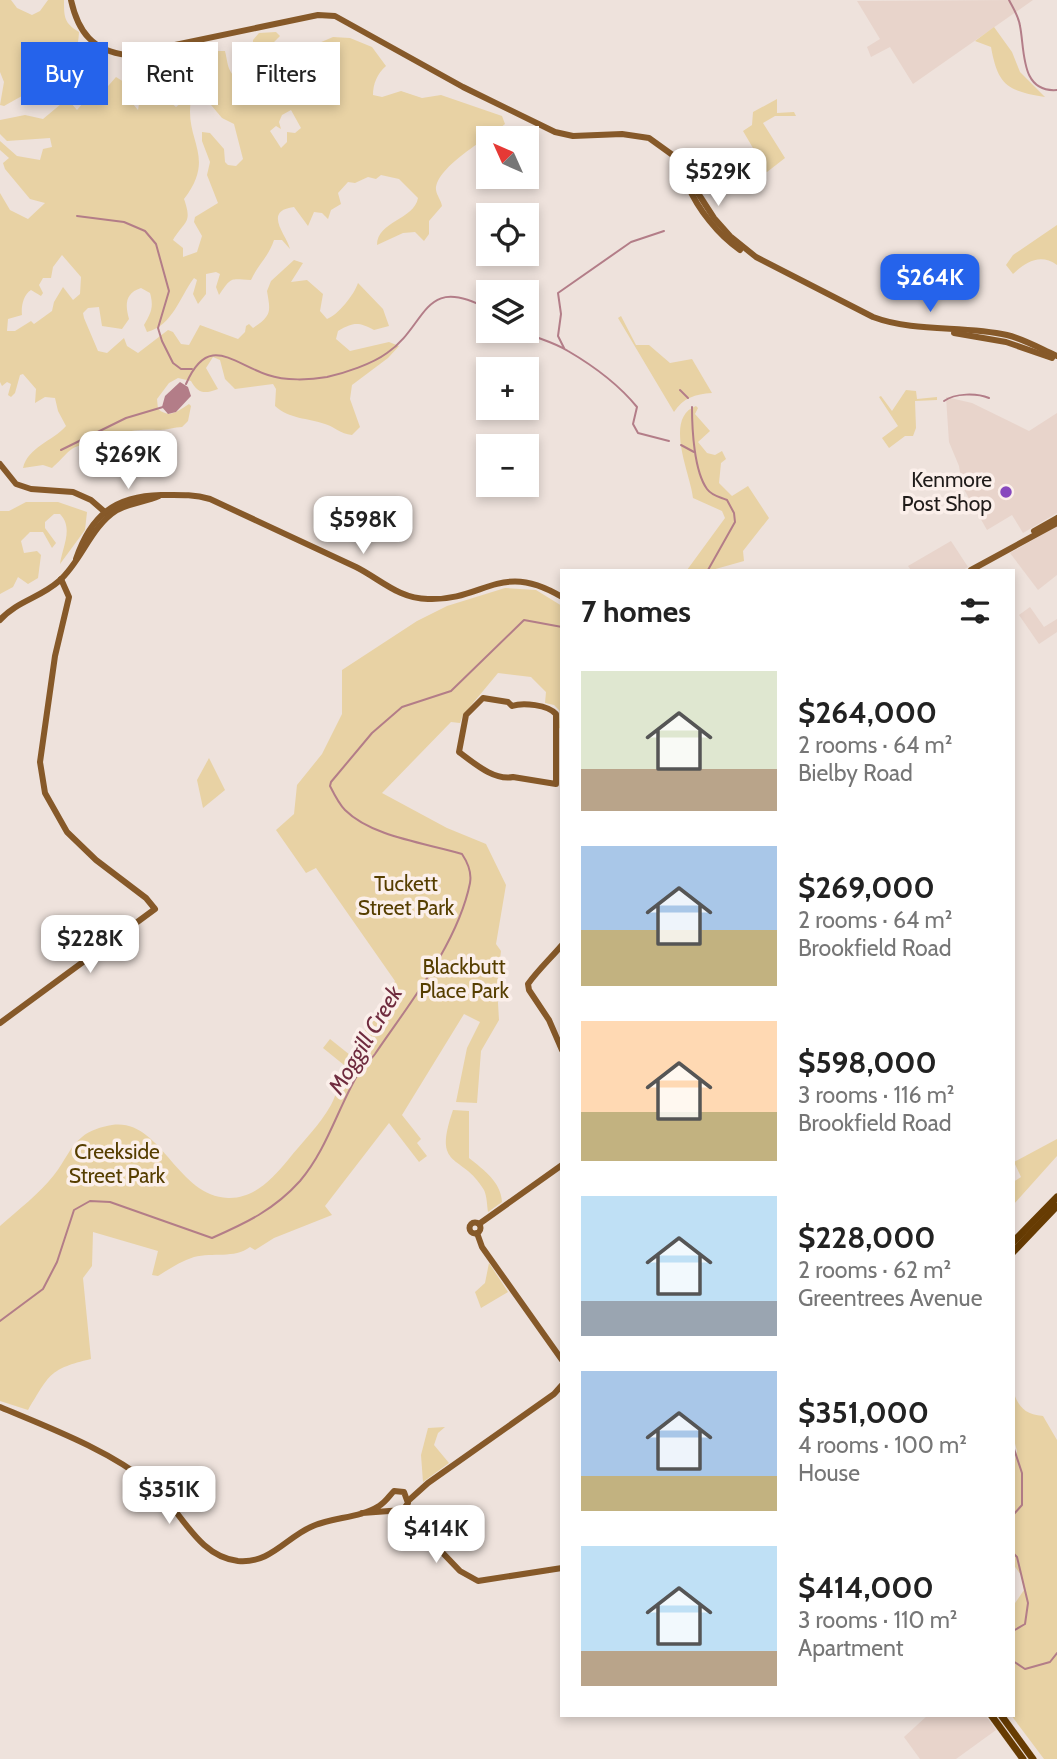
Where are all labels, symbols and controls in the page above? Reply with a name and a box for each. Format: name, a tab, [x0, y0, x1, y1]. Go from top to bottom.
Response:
chip: Buy	[21, 42, 108, 105]
chip: Rent	[122, 42, 218, 105]
chip: Filters	[232, 42, 340, 105]
north arrow	[476, 126, 539, 189]
map controls	[476, 126, 539, 497]
pin: $529K	[669, 148, 767, 208]
text: $529K	[685, 157, 751, 185]
button: locate	[476, 203, 539, 266]
pin: $264K	[881, 254, 979, 314]
text: $264K	[896, 263, 964, 291]
button: layers	[476, 280, 539, 343]
button: +	[476, 357, 539, 420]
pin: $269K	[79, 432, 177, 491]
button: −	[476, 434, 539, 497]
text: $269K	[95, 440, 161, 468]
place label: Kenmore Post Shop	[901, 467, 992, 516]
marker: Kenmore Post Shop	[998, 484, 1014, 500]
pin: $598K	[314, 496, 412, 556]
text: $598K	[330, 505, 396, 533]
icon: filters	[956, 592, 994, 630]
text: 7 homes	[581, 593, 691, 630]
text: $264,000	[798, 694, 937, 731]
icon: home	[637, 699, 721, 783]
text: 2 rooms · 64 m²	[798, 731, 952, 759]
text: Bielby Road	[798, 759, 913, 787]
text: $269,000	[798, 869, 935, 906]
park label: Tuckett Street Park	[358, 871, 455, 920]
icon: home	[637, 874, 721, 958]
text: 2 rooms · 64 m²	[798, 906, 952, 934]
pin: $228K	[41, 916, 139, 975]
text: $228K	[57, 924, 123, 952]
text: Brookfield Road	[798, 934, 952, 962]
park label: Blackbutt Place Park	[419, 954, 509, 1003]
water label: Moggill Creek	[321, 980, 409, 1100]
text: $598,000	[798, 1044, 937, 1081]
icon: home	[637, 1049, 721, 1133]
text: 3 rooms · 116 m²	[798, 1081, 954, 1109]
text: Brookfield Road	[798, 1109, 952, 1137]
park label: Creekside Street Park	[69, 1139, 166, 1188]
text: $228,000	[798, 1219, 936, 1256]
icon: home	[637, 1224, 721, 1308]
text: 2 rooms · 62 m²	[798, 1256, 951, 1284]
text: Greentrees Avenue	[798, 1284, 982, 1312]
text: $351,000	[798, 1394, 929, 1431]
icon: home	[637, 1399, 721, 1483]
text: 4 rooms · 100 m²	[798, 1431, 967, 1459]
text: House	[798, 1459, 860, 1487]
pin: $351K	[120, 1466, 218, 1526]
text: $351K	[139, 1475, 200, 1503]
pin: $414K	[387, 1506, 485, 1565]
text: $414K	[404, 1514, 468, 1542]
text: $414,000	[798, 1569, 934, 1606]
icon: home	[637, 1574, 721, 1658]
text: 3 rooms · 110 m²	[798, 1606, 957, 1634]
text: Apartment	[798, 1634, 903, 1662]

